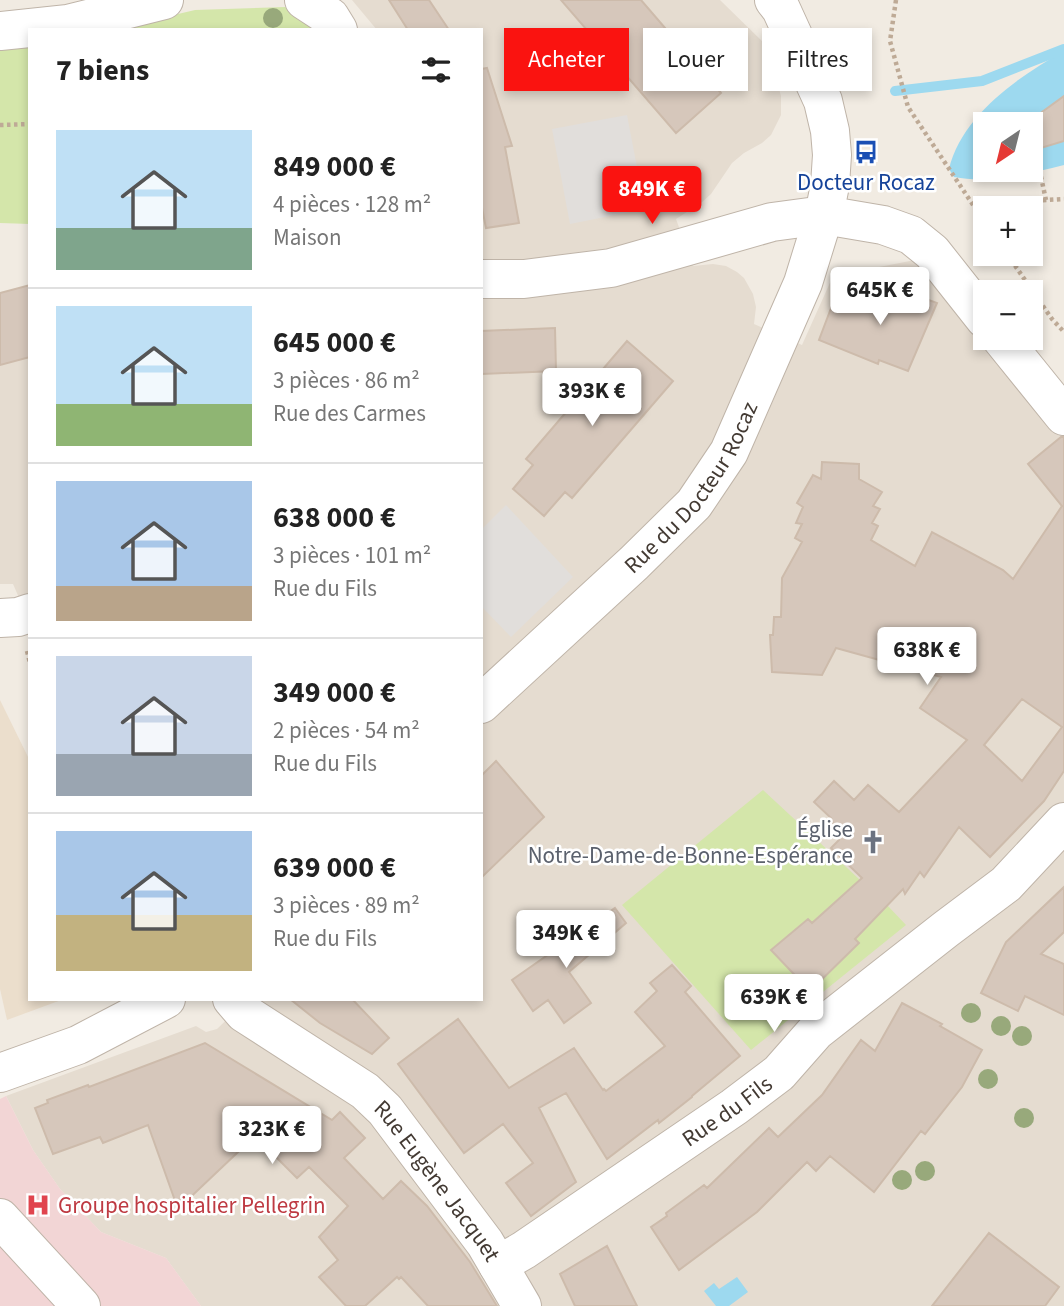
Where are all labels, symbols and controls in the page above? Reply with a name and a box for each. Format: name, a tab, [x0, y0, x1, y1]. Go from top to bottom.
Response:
chip: Acheter	[504, 28, 629, 91]
chip: Louer	[643, 28, 748, 91]
chip: Filtres	[762, 28, 872, 91]
text: 7 biens	[56, 49, 149, 92]
icon: filters	[417, 51, 455, 89]
north arrow	[973, 112, 1043, 182]
map controls	[973, 112, 1043, 350]
bus stop icon: Docteur Rocaz	[852, 138, 880, 166]
text: 849 000 €	[273, 145, 396, 188]
icon: home	[112, 158, 196, 242]
pin: 849K €	[595, 166, 709, 226]
place label: Docteur Rocaz	[797, 166, 935, 199]
text: 849K €	[618, 172, 686, 205]
text: 4 pièces · 128 m²	[273, 188, 431, 221]
button: +	[973, 196, 1043, 266]
text: Maison	[273, 221, 342, 254]
pin: 645K €	[823, 268, 937, 327]
text: 645K €	[846, 273, 914, 306]
button: −	[973, 280, 1043, 350]
text: 645 000 €	[273, 321, 396, 364]
icon: home	[112, 334, 196, 418]
text: 3 pièces · 86 m²	[273, 364, 420, 397]
pin: 393K €	[535, 368, 649, 428]
text: 393K €	[558, 374, 626, 407]
street label: Rue du Docteur Rocaz	[617, 396, 766, 581]
text: Rue des Carmes	[273, 397, 426, 430]
text: 638 000 €	[273, 496, 396, 539]
icon: home	[112, 509, 196, 593]
text: 3 pièces · 101 m²	[273, 539, 431, 572]
text: Rue du Fils	[273, 572, 377, 605]
pin: 638K €	[870, 628, 984, 687]
text: 638K €	[893, 633, 961, 666]
text: 349 000 €	[273, 671, 396, 714]
icon: home	[112, 684, 196, 768]
text: 2 pièces · 54 m²	[273, 714, 420, 747]
text: Rue du Fils	[273, 747, 377, 780]
place label: Église Notre-Dame-de-Bonne-Espérance	[528, 813, 853, 872]
church icon: Église Notre-Dame-de-Bonne-Espérance	[859, 828, 887, 856]
text: 639 000 €	[273, 846, 396, 889]
icon: home	[112, 859, 196, 943]
text: 3 pièces · 89 m²	[273, 889, 420, 922]
pin: 349K €	[509, 911, 623, 970]
text: 349K €	[532, 916, 600, 949]
text: Rue du Fils	[273, 922, 377, 955]
pin: 639K €	[717, 974, 831, 1034]
text: 639K €	[740, 980, 808, 1013]
street label: Rue du Fils	[675, 1068, 779, 1155]
street label: Rue Eugène Jacquet	[367, 1092, 508, 1268]
pin: 323K €	[215, 1106, 329, 1166]
text: 323K €	[238, 1112, 306, 1145]
place label: Groupe hospitalier Pellegrin	[58, 1189, 326, 1222]
hospital icon: Groupe hospitalier Pellegrin	[24, 1191, 52, 1219]

